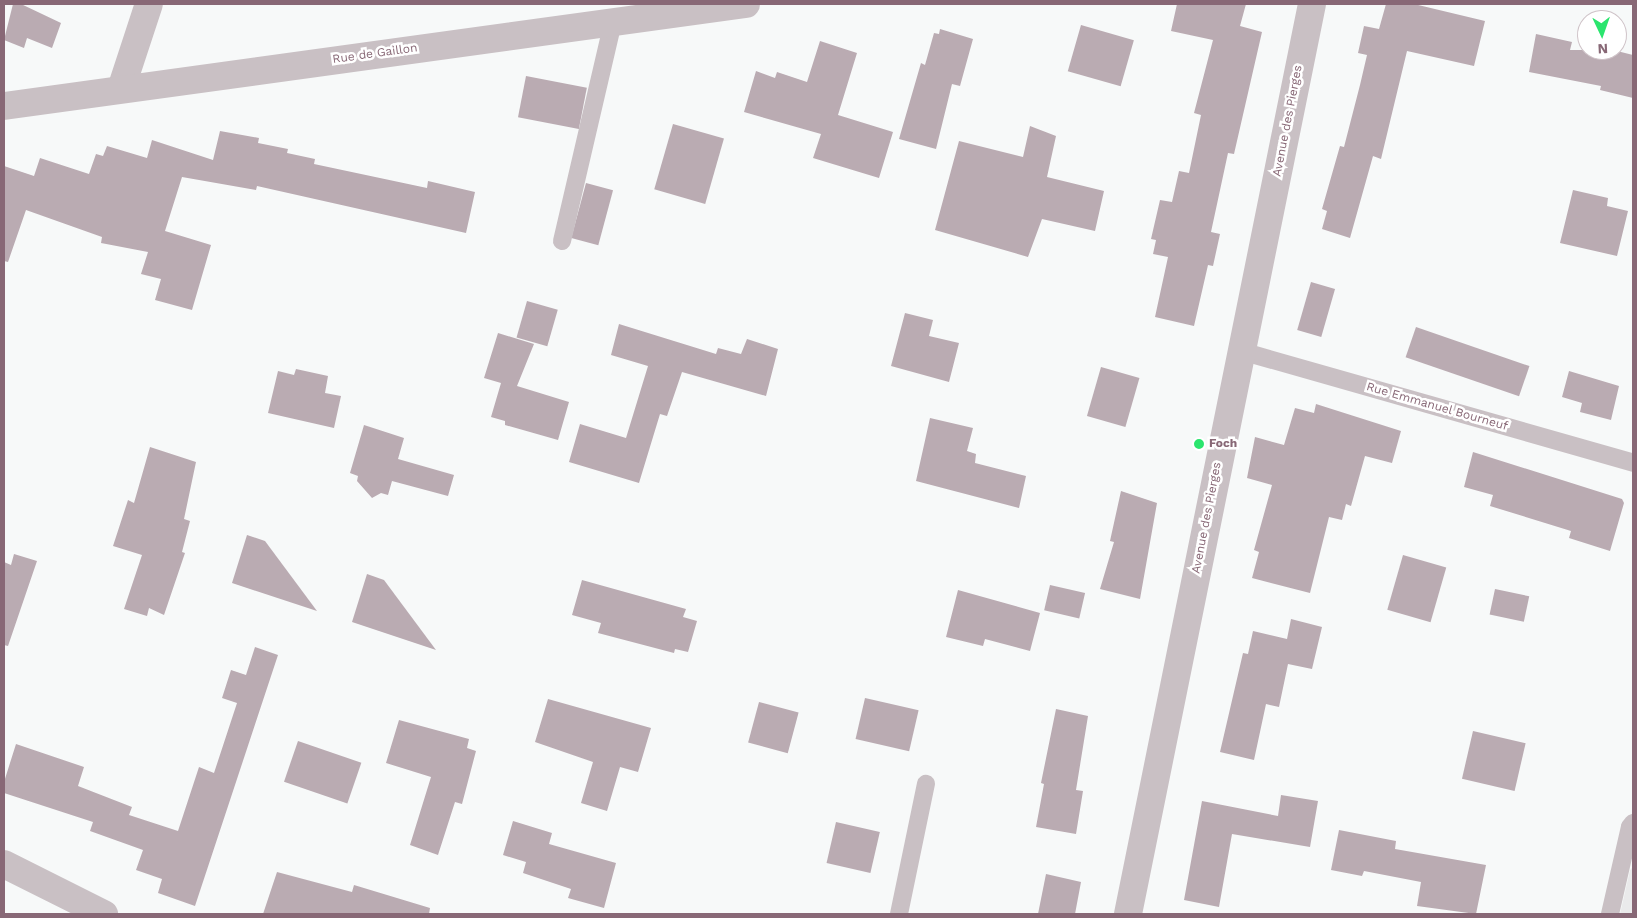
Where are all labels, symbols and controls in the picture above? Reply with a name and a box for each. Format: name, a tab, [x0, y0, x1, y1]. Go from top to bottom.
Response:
north arrow	[1577, 10, 1627, 60]
street label: Rue de Gaillon	[332, 41, 418, 67]
text: N	[1597, 41, 1608, 57]
street label: Avenue des Pierges	[1270, 64, 1306, 178]
street label: Rue Emmanuel Bourneuf	[1364, 380, 1510, 434]
place label: Foch	[1209, 437, 1237, 451]
marker: Foch	[1193, 438, 1205, 450]
street label: Avenue des Pierges	[1189, 461, 1225, 575]

